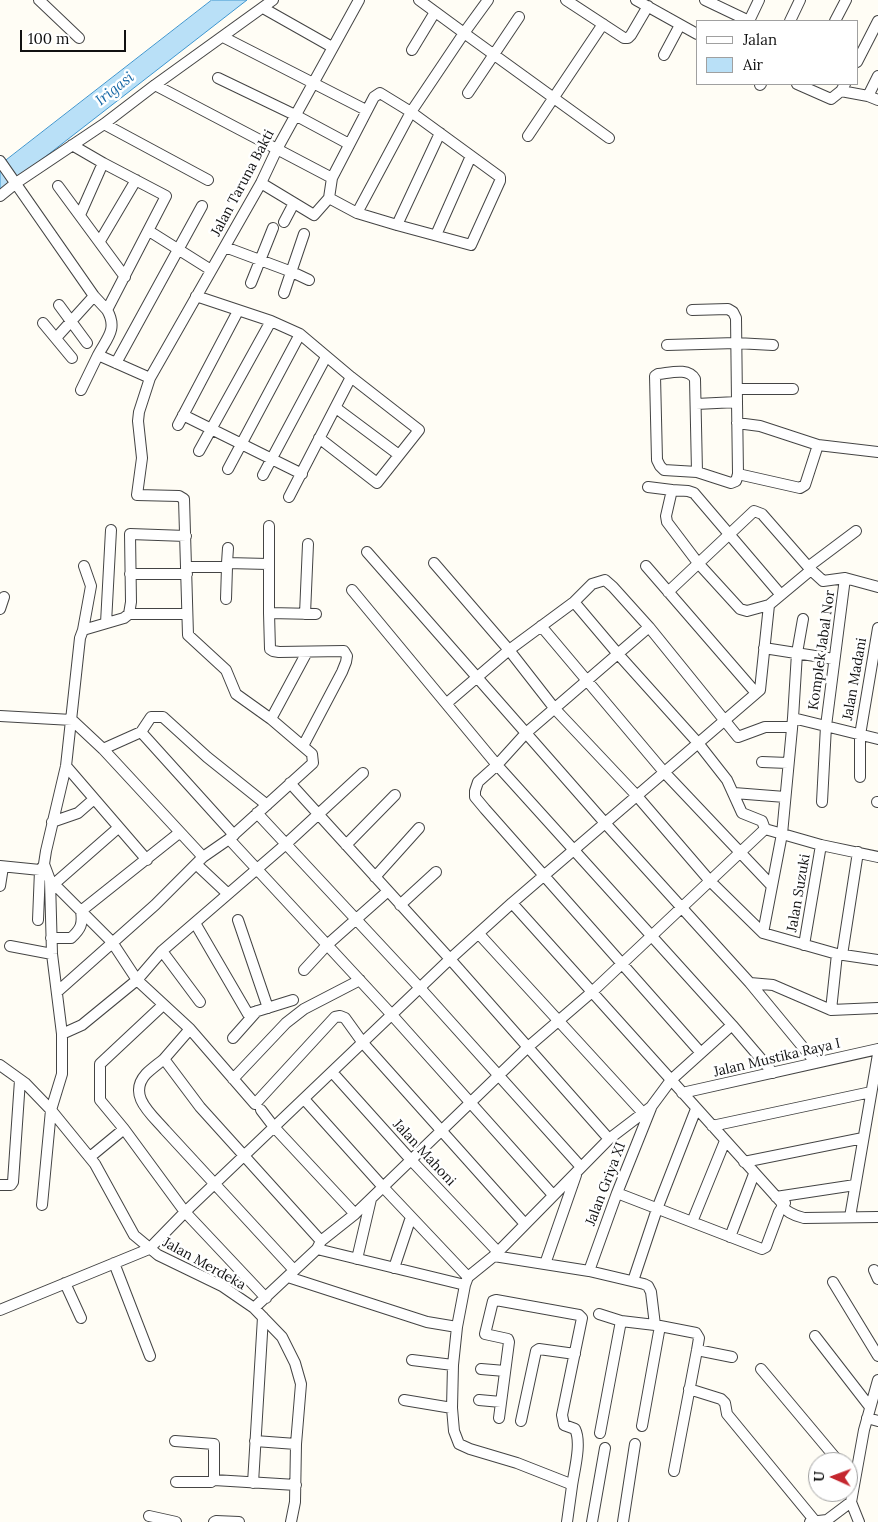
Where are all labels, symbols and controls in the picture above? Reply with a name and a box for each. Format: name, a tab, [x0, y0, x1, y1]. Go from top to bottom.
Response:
scale bar	[22, 20, 129, 52]
legend	[696, 20, 858, 85]
text: 100 m	[28, 29, 69, 48]
text: Jalan	[743, 30, 777, 49]
text: Air	[743, 55, 763, 74]
water label: Irigasi	[92, 68, 138, 110]
street label: Jalan Taruna Bakti	[208, 127, 278, 239]
street label: Komplek Jabal Nor	[805, 589, 839, 711]
street label: Jalan Madani	[839, 636, 871, 722]
street label: Jalan Suzuki	[784, 853, 814, 933]
street label: Jalan Mustika Raya I	[712, 1035, 842, 1081]
street label: Jalan Mahoni	[389, 1116, 459, 1190]
street label: Jalan Griya XI	[582, 1140, 630, 1228]
street label: Jalan Merdeka	[159, 1234, 249, 1294]
north arrow	[808, 1452, 858, 1502]
text: U	[810, 1471, 828, 1482]

